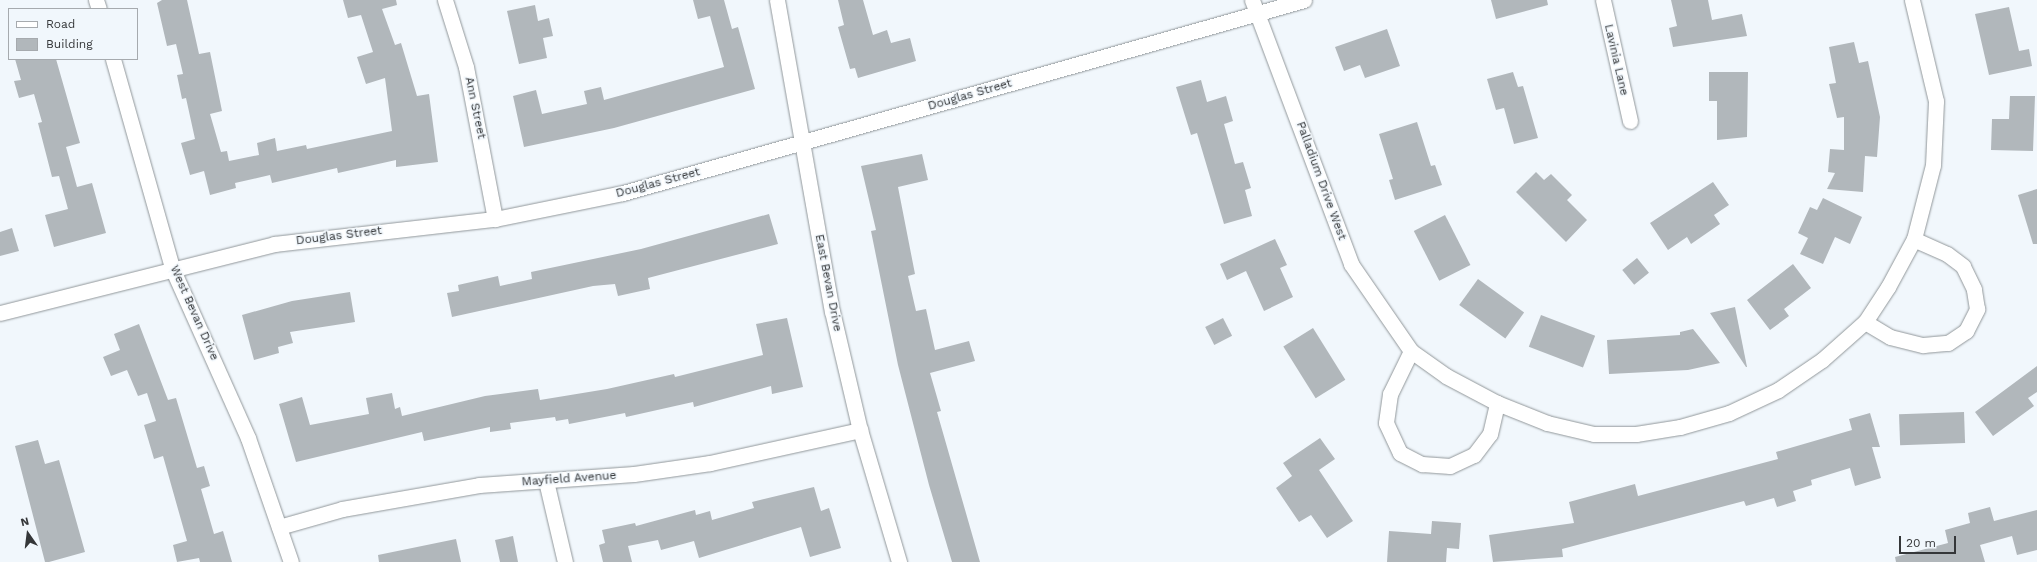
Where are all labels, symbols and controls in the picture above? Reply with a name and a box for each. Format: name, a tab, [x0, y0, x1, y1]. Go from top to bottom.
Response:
legend	[8, 8, 138, 60]
text: Road	[46, 17, 75, 31]
street label: Lavinia Lane	[1601, 23, 1631, 97]
text: Building	[46, 37, 93, 51]
street label: Ann Street	[461, 76, 489, 140]
street label: Douglas Street	[926, 76, 1014, 114]
street label: Palladium Drive West	[1293, 120, 1349, 242]
street label: Douglas Street	[614, 165, 702, 201]
street label: Douglas Street	[295, 224, 383, 248]
street label: East Bevan Drive	[812, 233, 844, 333]
street label: West Bevan Drive	[167, 263, 221, 363]
street label: Mayfield Avenue	[521, 468, 617, 490]
north arrow	[8, 514, 48, 554]
text: N	[19, 515, 31, 529]
scale bar	[1901, 528, 1958, 554]
text: 20 m	[1906, 536, 1936, 550]

